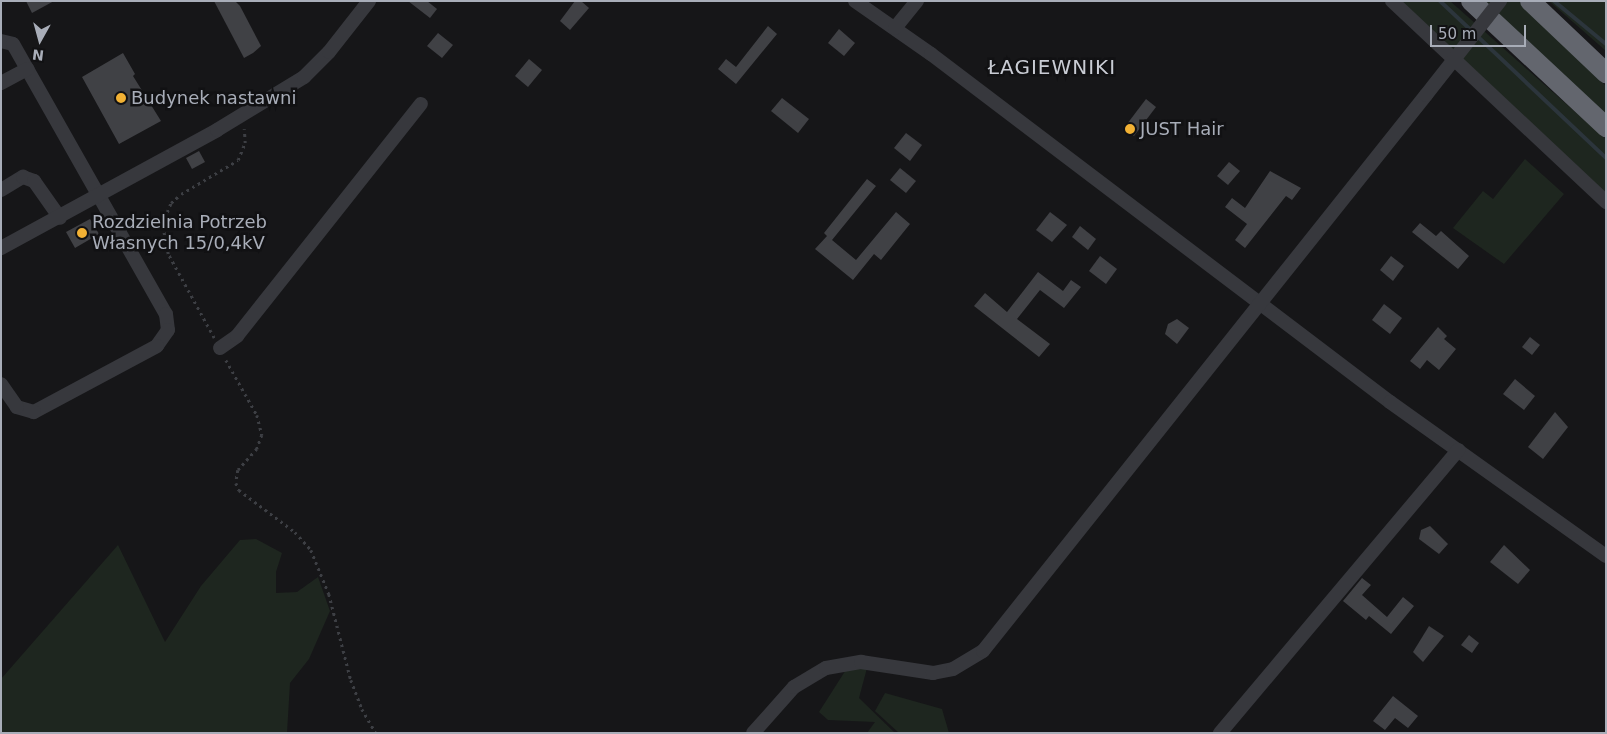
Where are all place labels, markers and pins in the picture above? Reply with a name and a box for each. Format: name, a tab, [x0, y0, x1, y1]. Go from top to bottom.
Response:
place label: Budynek nastawni	[131, 87, 296, 109]
marker: Budynek nastawni	[115, 92, 127, 104]
place label: JUST Hair	[1140, 118, 1224, 140]
marker: JUST Hair	[1124, 123, 1136, 135]
place label: Rozdzielnia Potrzeb Własnych 15/0,4kV	[92, 212, 267, 254]
marker: Rozdzielnia Potrzeb Własnych 15/0,4kV	[76, 227, 88, 239]

